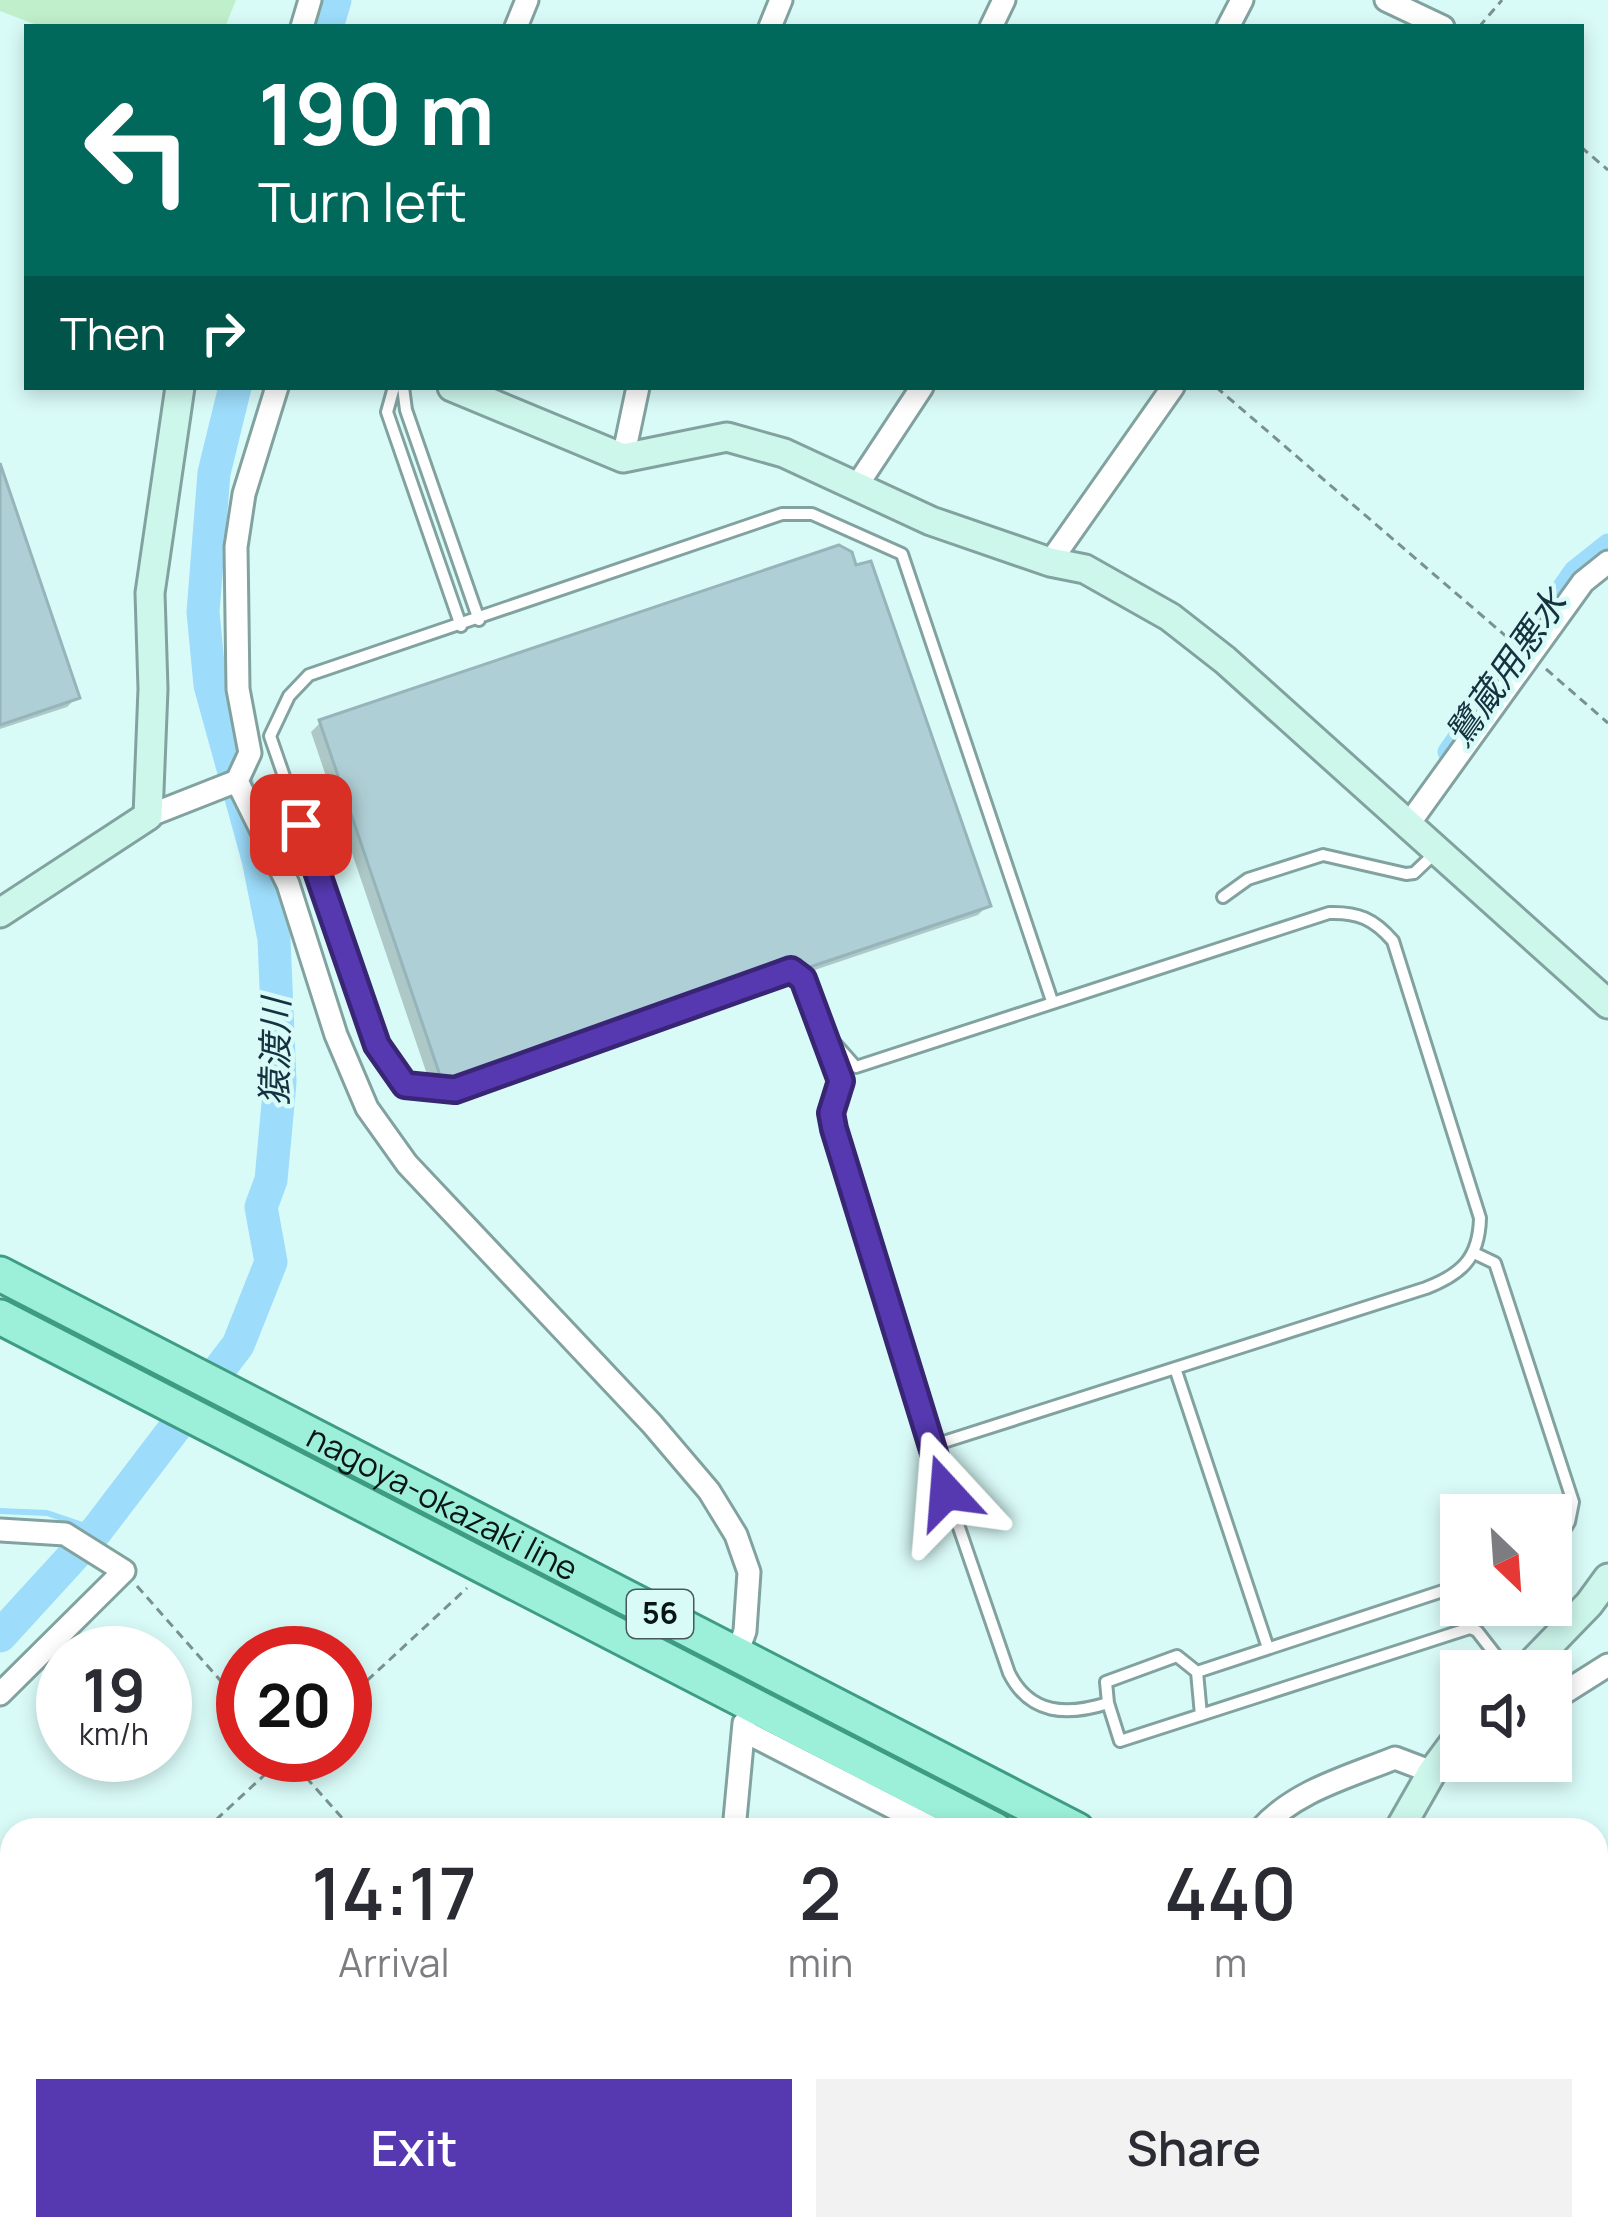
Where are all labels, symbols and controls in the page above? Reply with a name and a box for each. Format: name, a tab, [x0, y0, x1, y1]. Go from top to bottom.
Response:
text: 190 m	[258, 55, 495, 170]
icon: left	[60, 72, 216, 228]
text: Turn left	[258, 164, 467, 238]
icon: right	[190, 300, 256, 366]
text: Then	[60, 302, 166, 364]
water label: 鷺蔵用悪水	[1434, 577, 1580, 755]
pin	[250, 774, 352, 876]
icon: arrive	[268, 792, 334, 858]
water label: 猿渡川	[249, 994, 300, 1106]
street label: nagoya-okazaki line	[299, 1413, 586, 1591]
position arrow	[883, 1429, 1009, 1555]
north arrow	[1440, 1494, 1572, 1626]
map controls	[1440, 1494, 1572, 1782]
road number: 56	[627, 1590, 693, 1638]
speed limit sign: 20	[216, 1626, 372, 1782]
text: 19	[82, 1648, 146, 1730]
button: sound	[1440, 1650, 1572, 1782]
text: km/h	[79, 1713, 149, 1754]
text: 14:17	[311, 1843, 477, 1942]
text: 2	[799, 1843, 842, 1942]
text: 440	[1164, 1843, 1297, 1942]
text: Arrival	[338, 1935, 450, 1989]
text: min	[788, 1935, 853, 1989]
text: m	[1214, 1935, 1247, 1989]
button: Exit	[36, 2079, 792, 2217]
button: Share	[816, 2079, 1572, 2217]

